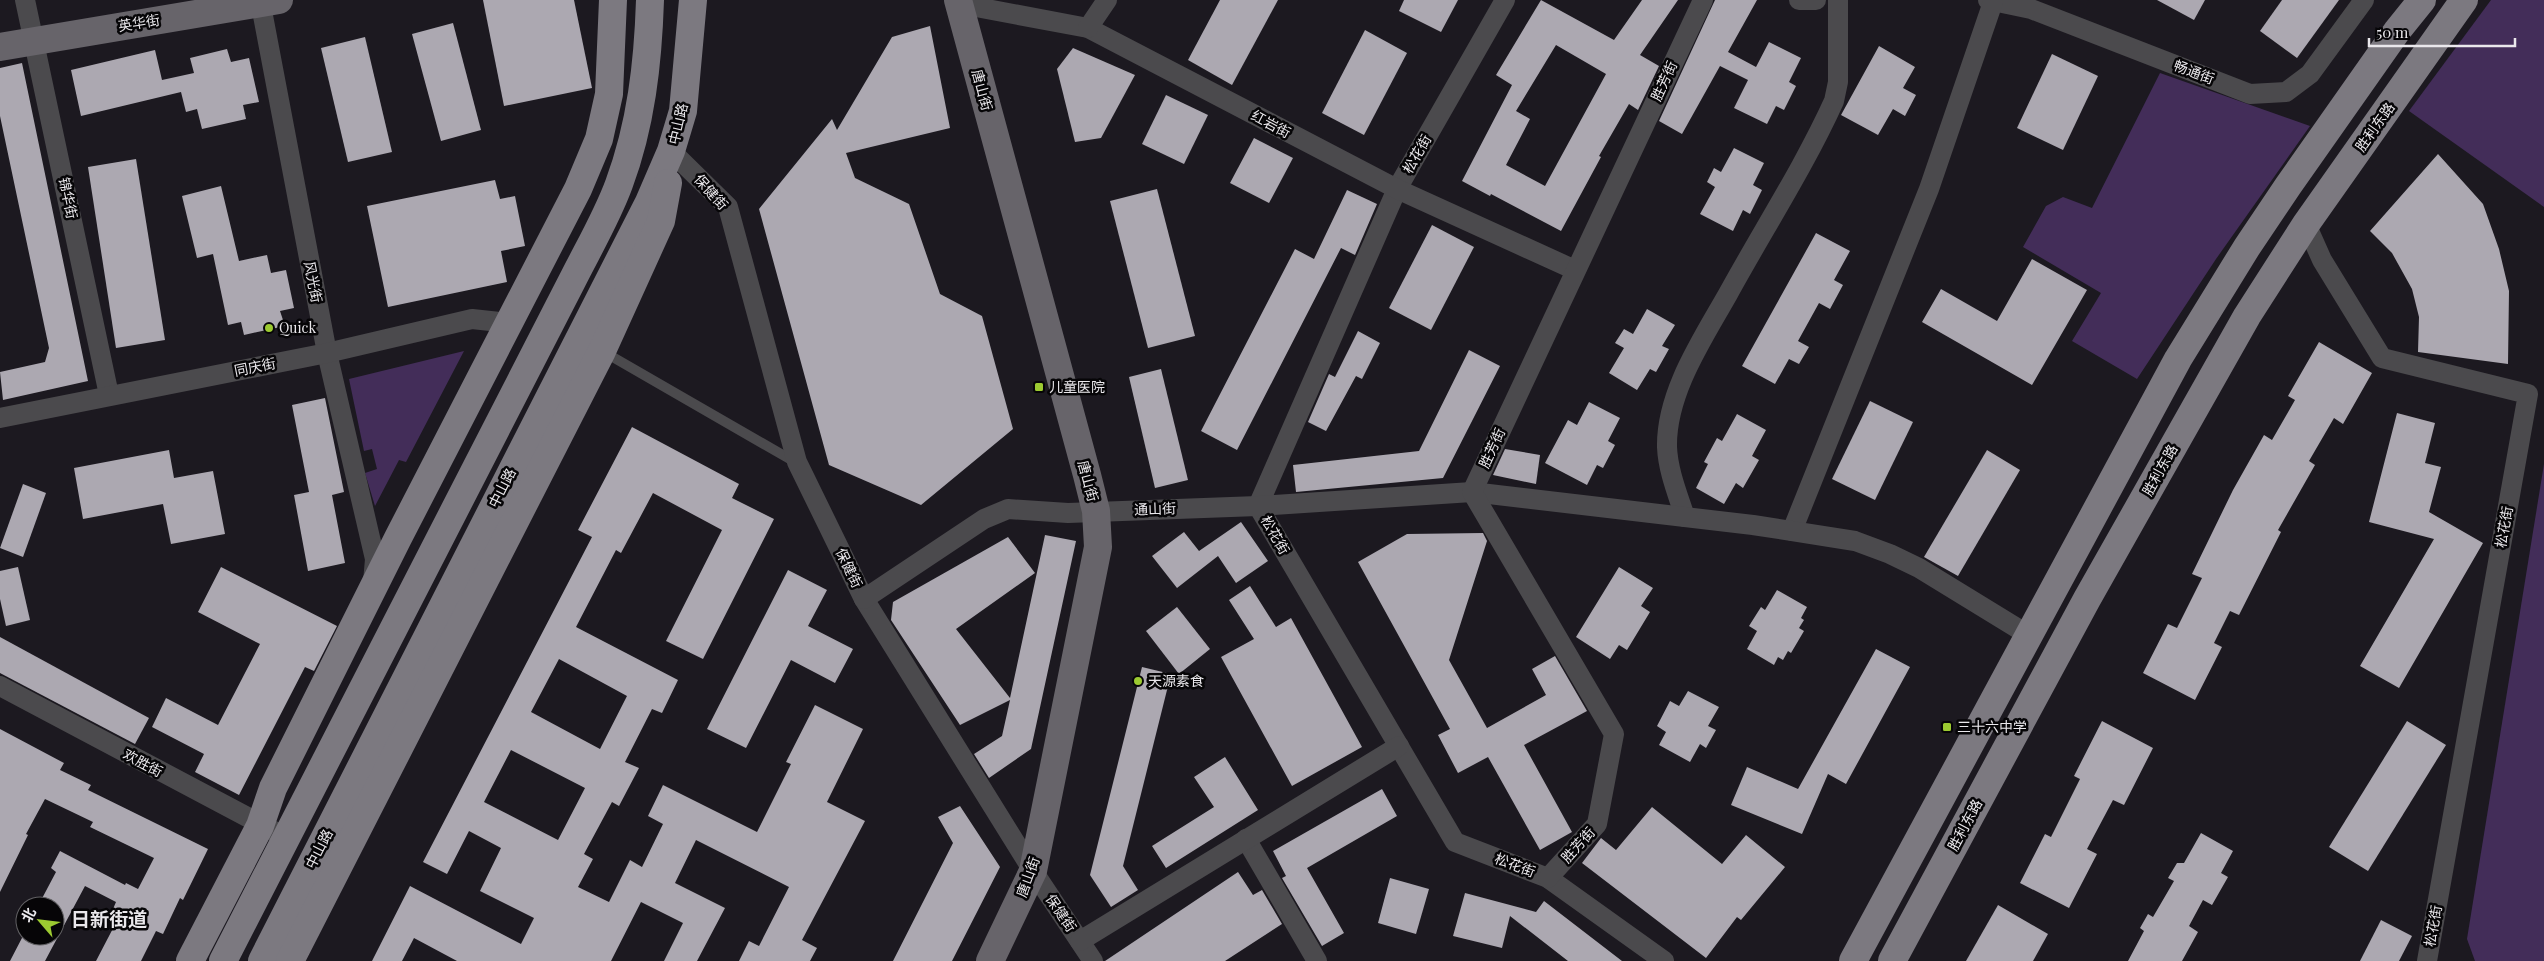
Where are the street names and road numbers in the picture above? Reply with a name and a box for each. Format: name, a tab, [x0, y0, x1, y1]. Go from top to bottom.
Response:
street label: 英华街	[117, 10, 161, 35]
street label: 畅通街	[2171, 55, 2217, 88]
street label: 胜芳街	[1646, 58, 1681, 104]
street label: 唐山街	[968, 67, 997, 113]
street label: 胜利东路	[2351, 98, 2398, 155]
street label: 中山路	[664, 101, 691, 146]
street label: 红岩街	[1248, 105, 1294, 142]
street label: 松花街	[1398, 131, 1435, 177]
street label: 保健街	[690, 170, 732, 214]
street label: 锦华街	[55, 175, 82, 220]
street label: 风光街	[300, 259, 327, 304]
street label: 同庆街	[232, 353, 277, 380]
street label: 胜芳街	[1474, 425, 1509, 471]
street label: 胜利东路	[2138, 441, 2181, 499]
street label: 唐山街	[1074, 458, 1103, 504]
street label: 中山路	[484, 465, 520, 511]
street label: 通山街	[1134, 498, 1176, 519]
street label: 松花街	[2491, 505, 2517, 549]
street label: 松花街	[1257, 512, 1294, 558]
street label: 保健街	[832, 545, 867, 591]
street label: 欢胜街	[120, 744, 166, 781]
street label: 胜利东路	[1943, 796, 1986, 854]
street label: 胜芳街	[1557, 823, 1599, 867]
street label: 中山路	[301, 826, 337, 872]
street label: 松花街	[1492, 848, 1538, 881]
street label: 唐山街	[1011, 854, 1044, 900]
street label: 保健街	[1042, 890, 1081, 935]
street label: 松花街	[2420, 904, 2446, 948]

